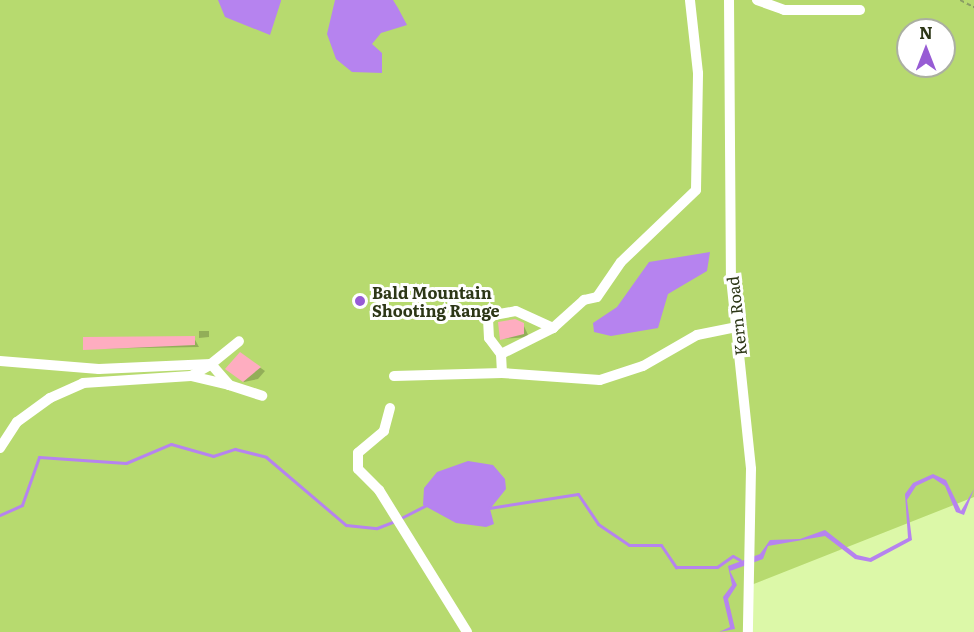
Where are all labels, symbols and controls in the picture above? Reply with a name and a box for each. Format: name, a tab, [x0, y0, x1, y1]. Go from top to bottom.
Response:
north arrow	[896, 18, 956, 78]
text: N	[919, 20, 933, 44]
street label: Kern Road	[722, 275, 750, 357]
place label: Bald Mountain Shooting Range	[372, 282, 500, 320]
marker: Bald Mountain Shooting Range	[353, 294, 367, 308]

